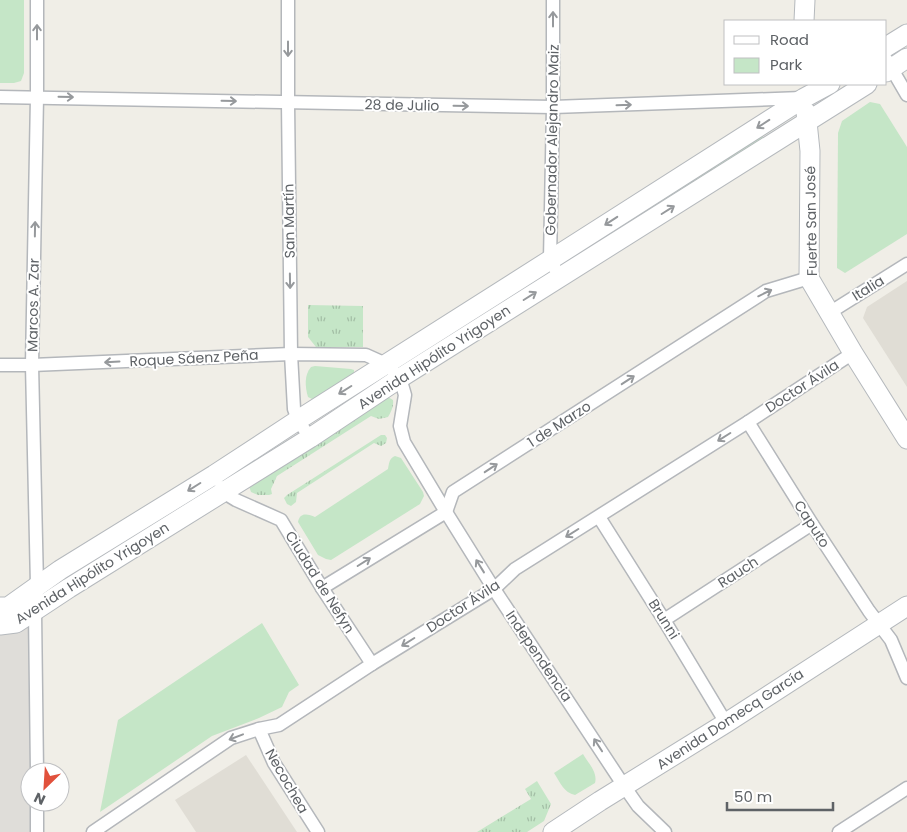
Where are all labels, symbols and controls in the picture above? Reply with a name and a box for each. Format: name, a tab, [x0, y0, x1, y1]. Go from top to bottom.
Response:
one-way arrow	[548, 12, 558, 28]
legend	[724, 20, 887, 85]
one-way arrow	[32, 24, 42, 40]
text: Road	[770, 29, 809, 50]
one-way arrow	[283, 40, 293, 56]
street label: Gobernador Alejandro Maiz	[540, 44, 564, 236]
text: Park	[770, 54, 802, 75]
one-way arrow	[58, 93, 74, 102]
street label: 28 de Julio	[364, 94, 440, 116]
one-way arrow	[220, 97, 236, 106]
one-way arrow	[615, 100, 631, 109]
one-way arrow	[452, 101, 469, 111]
one-way arrow	[756, 119, 770, 129]
street label: Fuerte San José	[800, 165, 822, 276]
street label: San Martín	[278, 184, 300, 258]
one-way arrow	[660, 204, 674, 214]
one-way arrow	[605, 217, 619, 227]
one-way arrow	[30, 222, 40, 238]
street label: Marcos A. Zar	[22, 258, 44, 352]
street label: Italia	[848, 270, 888, 306]
one-way arrow	[285, 272, 295, 289]
one-way arrow	[757, 287, 772, 297]
one-way arrow	[523, 291, 537, 301]
street label: Avenida Hipólito Yrigoyen	[354, 300, 514, 414]
street label: Roque Sáenz Peña	[129, 345, 259, 371]
street label: Doctor Ávila	[761, 355, 843, 417]
one-way arrow	[105, 357, 121, 367]
one-way arrow	[621, 374, 635, 385]
one-way arrow	[339, 386, 353, 396]
street label: 1 de Marzo	[523, 396, 595, 452]
one-way arrow	[718, 433, 732, 443]
one-way arrow	[484, 463, 498, 473]
one-way arrow	[187, 483, 201, 493]
street label: Caputo	[789, 496, 835, 552]
street label: Avenida Hipólito Yrigoyen	[11, 517, 173, 629]
street label: Ciudad de Nefyn	[280, 527, 360, 637]
one-way arrow	[565, 529, 579, 539]
street label: Rauch	[714, 552, 762, 592]
one-way arrow	[356, 557, 370, 567]
one-way arrow	[474, 559, 484, 573]
street label: Doctor Ávila	[422, 575, 504, 637]
street label: Brunni	[644, 595, 684, 643]
street label: Independencia	[501, 606, 577, 706]
one-way arrow	[401, 638, 415, 648]
street label: Avenida Domecq García	[653, 664, 807, 774]
one-way arrow	[229, 733, 244, 742]
one-way arrow	[592, 738, 603, 752]
street label: Necochea	[260, 745, 314, 817]
north arrow	[20, 762, 70, 812]
scale bar	[727, 780, 833, 812]
text: 50 m	[734, 786, 772, 807]
text: N	[31, 787, 49, 810]

